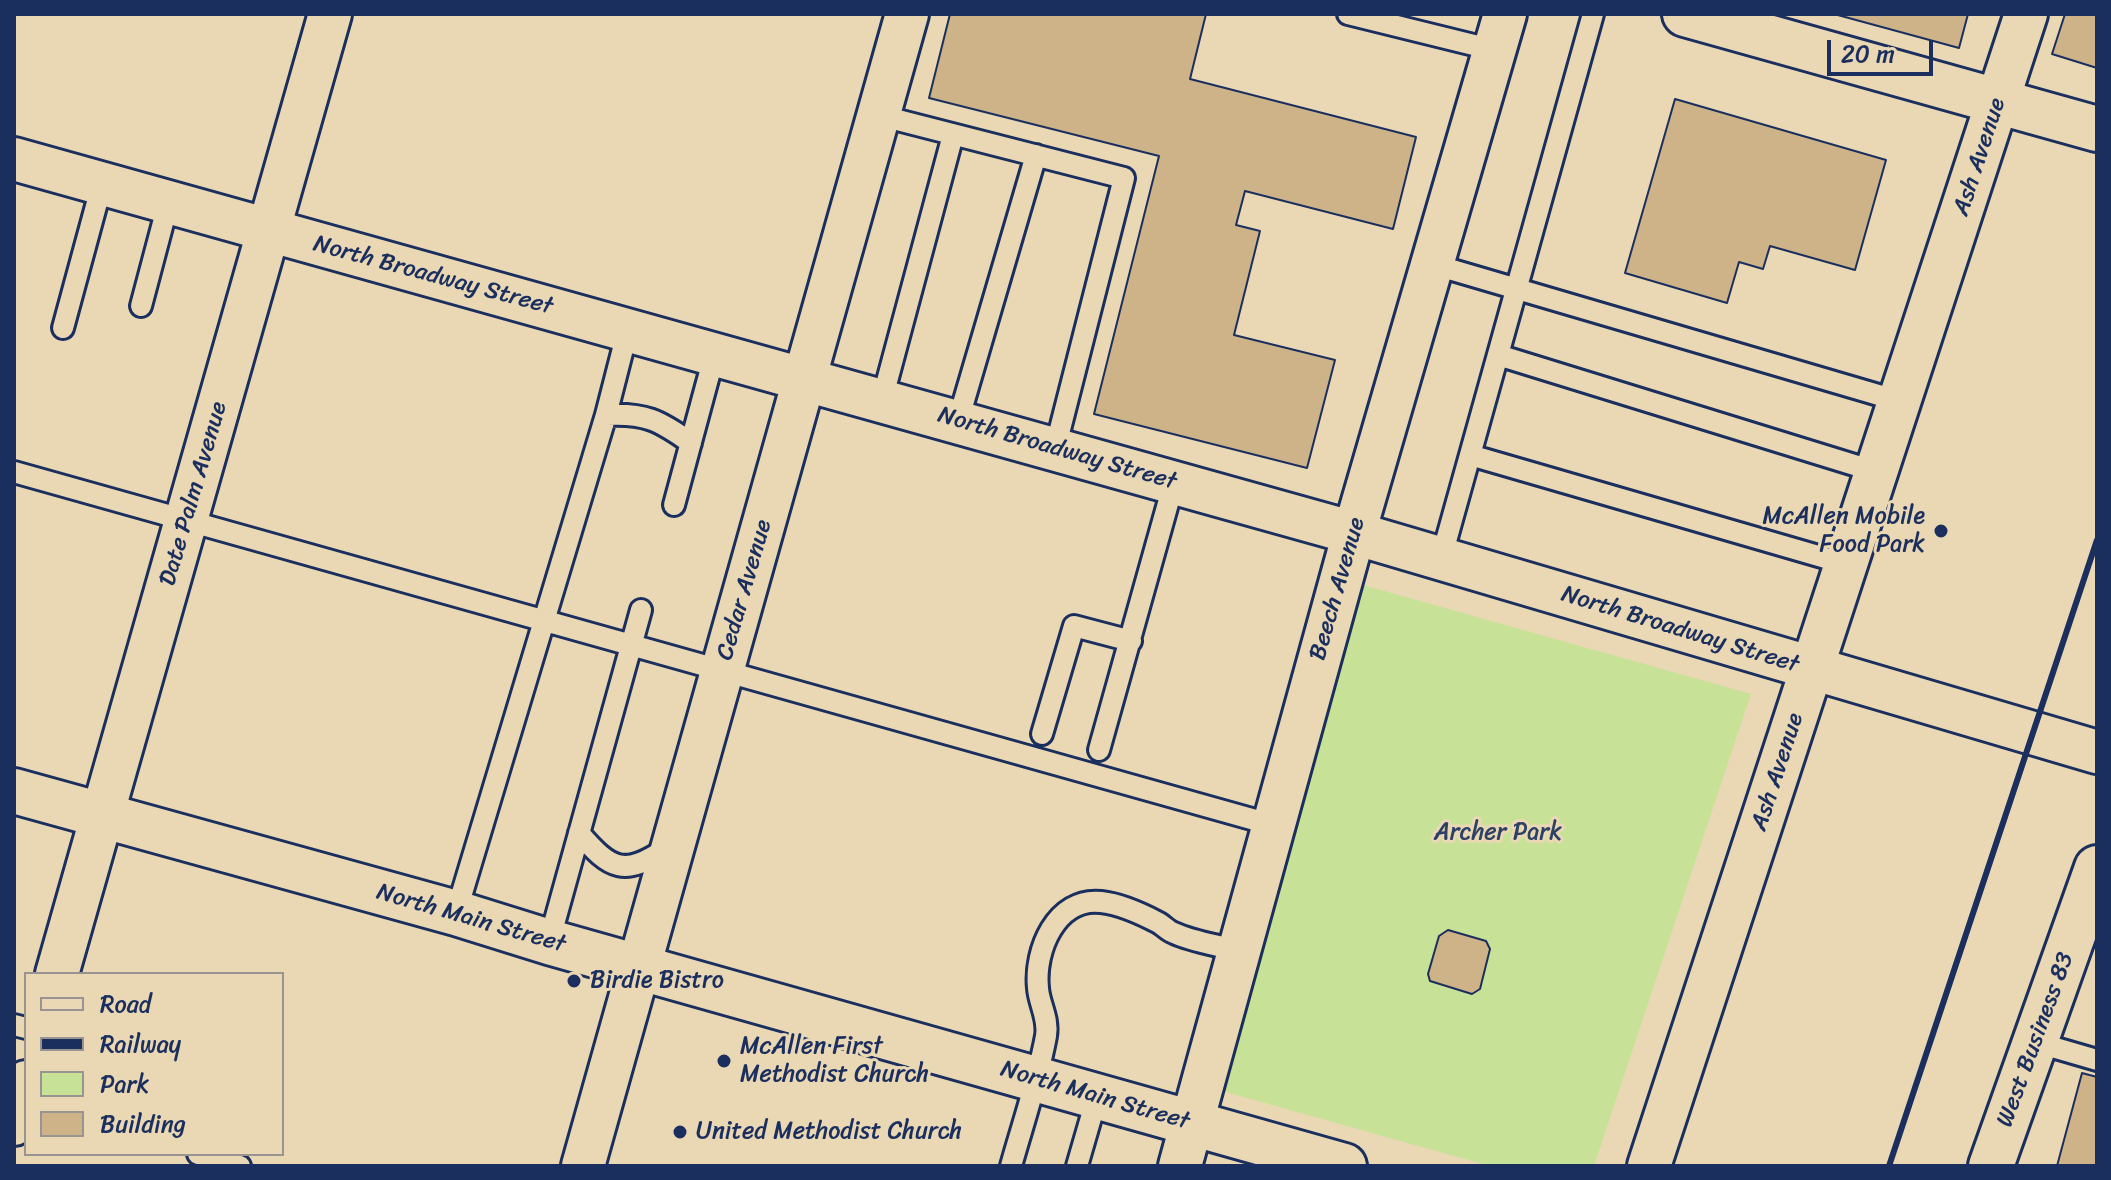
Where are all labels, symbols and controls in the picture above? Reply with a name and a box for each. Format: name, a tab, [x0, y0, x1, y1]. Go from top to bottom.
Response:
scale bar	[1831, 24, 1937, 74]
text: 20 m	[1841, 33, 1895, 75]
street label: Ash Avenue	[1947, 94, 2013, 220]
street label: North Broadway Street	[310, 230, 556, 322]
street label: Date Palm Avenue	[154, 399, 234, 589]
street label: North Broadway Street	[934, 401, 1180, 497]
place label: McAllen Mobile Food Park	[1763, 503, 1925, 559]
street label: Beech Avenue	[1304, 514, 1372, 664]
street label: Cedar Avenue	[711, 516, 779, 664]
marker: McAllen Mobile Food Park	[1932, 522, 1950, 540]
street label: North Broadway Street	[1558, 580, 1802, 680]
street label: Ash Avenue	[1745, 709, 1811, 835]
park label: Archer Park	[1434, 819, 1562, 847]
street label: North Main Street	[373, 878, 569, 960]
street label: West Business 83	[1991, 949, 2081, 1131]
place label: Birdie Bistro	[590, 967, 724, 995]
legend	[24, 972, 284, 1156]
marker: Birdie Bistro	[565, 972, 583, 990]
text: Road	[100, 983, 151, 1025]
text: Railway	[100, 1023, 181, 1065]
place label: McAllen First Methodist Church	[740, 1033, 929, 1089]
marker: McAllen First Methodist Church	[715, 1052, 733, 1070]
street label: North Main Street	[997, 1055, 1193, 1137]
text: Park	[100, 1063, 149, 1105]
text: Building	[100, 1103, 186, 1145]
place label: United Methodist Church	[696, 1118, 962, 1146]
marker: United Methodist Church	[671, 1123, 689, 1141]

